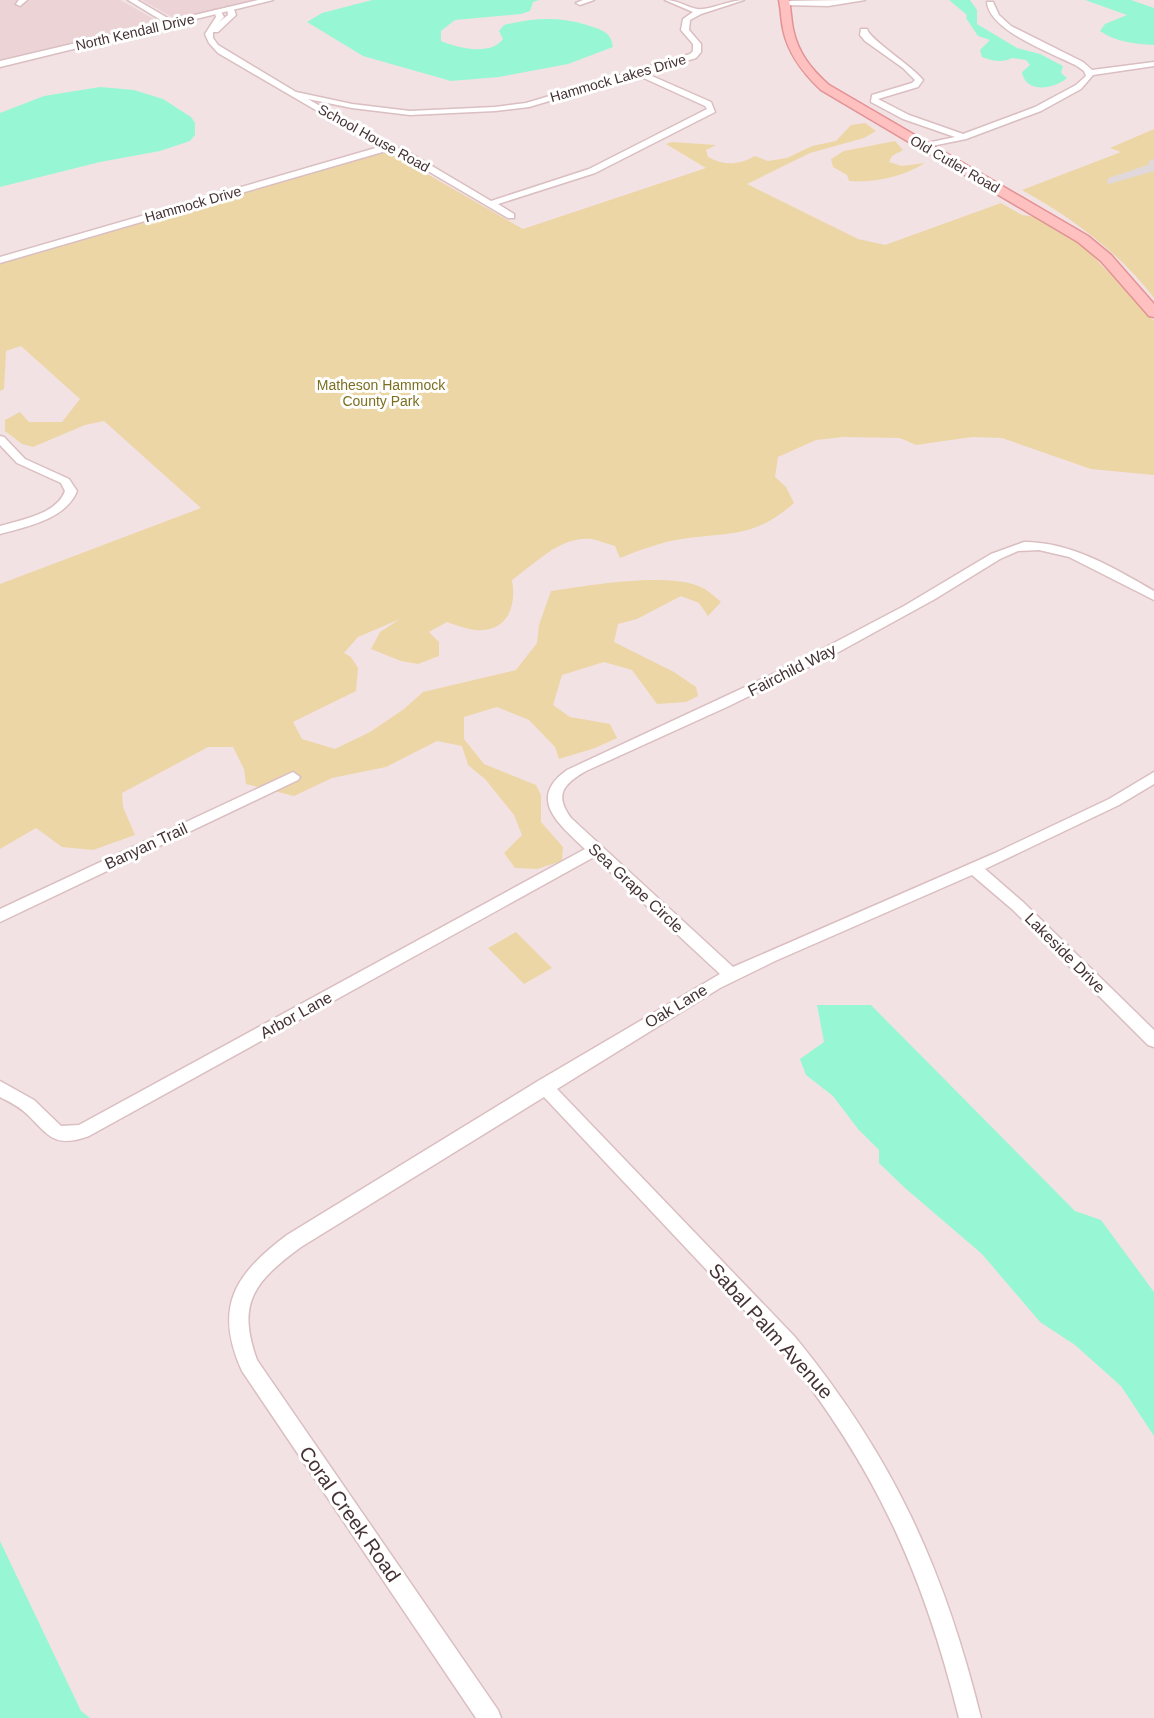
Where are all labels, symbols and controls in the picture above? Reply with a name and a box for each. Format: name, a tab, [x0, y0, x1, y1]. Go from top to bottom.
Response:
street label: North Kendall Drive	[74, 11, 196, 53]
street label: Hammock Lakes Drive	[548, 51, 688, 105]
street label: School House Road	[316, 101, 432, 175]
street label: Old Cutler Road	[908, 132, 1002, 196]
street label: Hammock Drive	[143, 183, 243, 225]
park label: Matheson Hammock County Park	[317, 377, 446, 409]
street label: Fairchild Way	[745, 641, 839, 699]
street label: Banyan Trail	[102, 820, 190, 872]
street label: Sea Grape Circle	[585, 840, 687, 936]
street label: Lakeside Drive	[1022, 910, 1108, 996]
street label: Oak Lane	[642, 981, 710, 1031]
street label: Arbor Lane	[257, 988, 335, 1042]
street label: Sabal Palm Avenue	[705, 1259, 837, 1403]
street label: Coral Creek Road	[295, 1442, 405, 1586]

